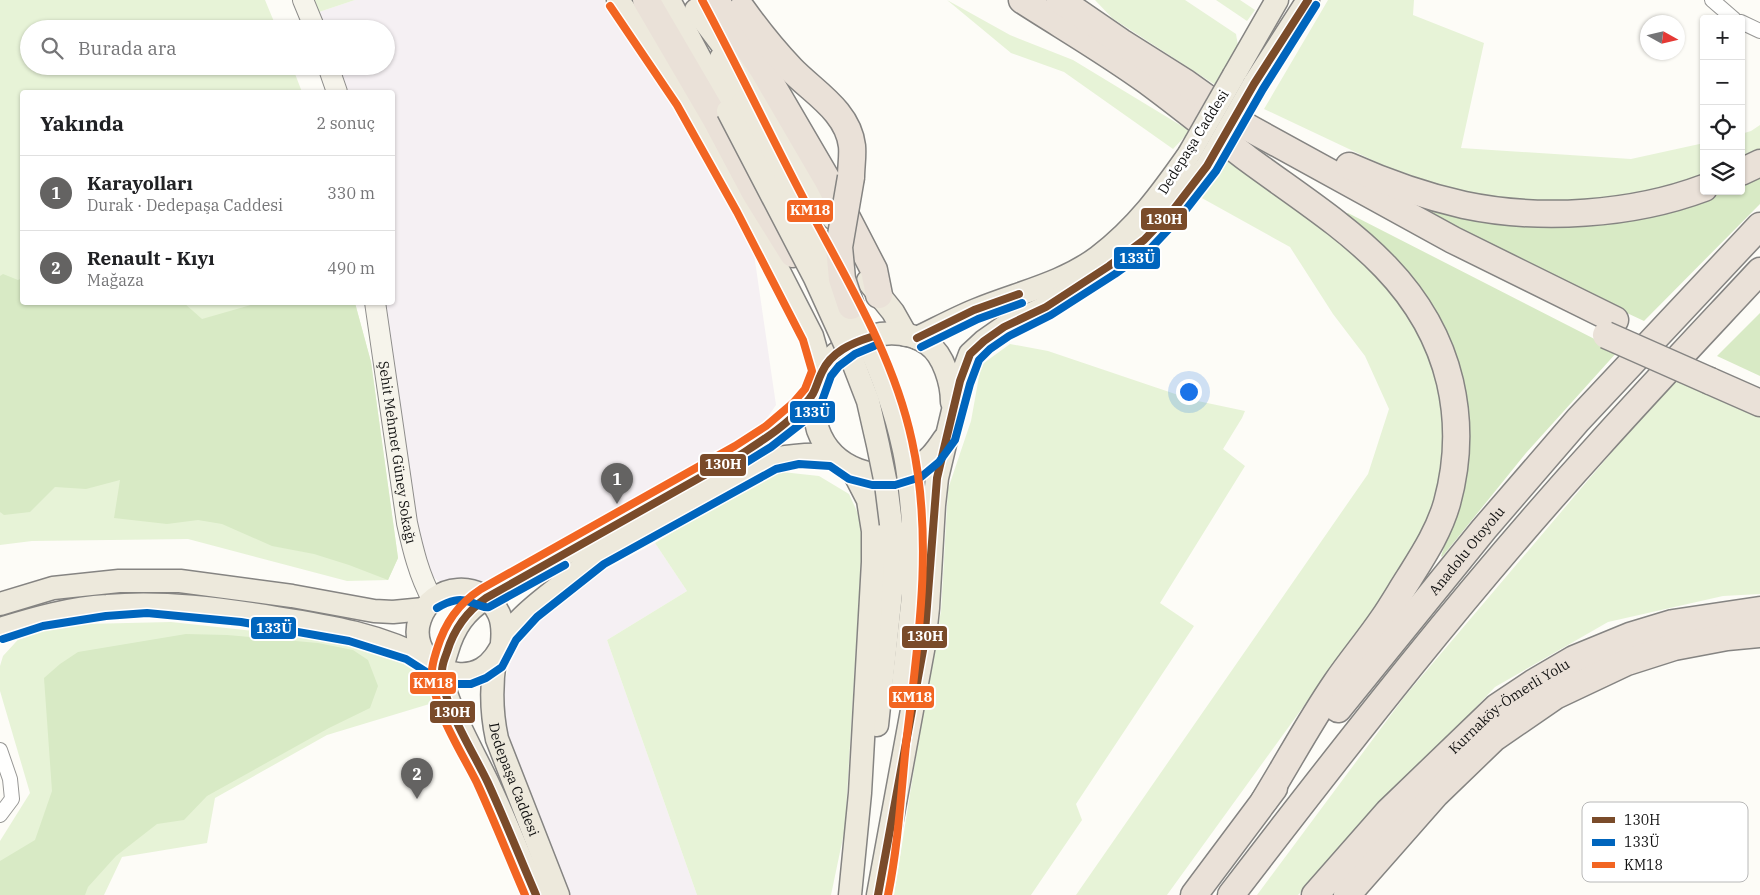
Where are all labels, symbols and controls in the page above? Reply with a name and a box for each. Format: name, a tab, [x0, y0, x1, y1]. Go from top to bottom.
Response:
north arrow	[1640, 15, 1685, 60]
map controls	[1700, 15, 1745, 195]
button: +	[1700, 15, 1745, 60]
search box	[20, 20, 395, 75]
icon: search	[38, 34, 66, 62]
text: Burada ara	[78, 36, 177, 60]
button: −	[1700, 60, 1745, 105]
street label: Dedepaşa Caddesi	[1154, 86, 1232, 198]
button: locate	[1700, 105, 1745, 150]
text: Yakında	[40, 109, 124, 137]
text: 2 sonuç	[316, 113, 375, 133]
button: layers	[1700, 150, 1745, 195]
text: Karayolları	[87, 171, 193, 195]
text: 1	[51, 183, 61, 203]
text: 330 m	[327, 183, 375, 203]
text: Durak · Dedepaşa Caddesi	[87, 195, 283, 215]
line badge: KM18	[786, 199, 834, 223]
text: KM18	[790, 201, 830, 219]
line badge: 130H	[1140, 207, 1188, 231]
text: 130H	[1146, 210, 1182, 228]
text: Renault - Kıyı	[87, 246, 215, 270]
line badge: 133Ü	[1113, 246, 1161, 270]
text: 133Ü	[1119, 249, 1155, 267]
text: 2	[51, 258, 61, 278]
text: 490 m	[327, 258, 375, 278]
text: Mağaza	[87, 270, 144, 290]
street label: Şehit Mehmet Güney Sokağı	[375, 360, 420, 546]
your location	[1176, 379, 1202, 405]
line badge: 133Ü	[789, 400, 836, 424]
text: 133Ü	[794, 403, 830, 421]
line badge: 130H	[699, 453, 747, 477]
text: 130H	[705, 455, 741, 473]
pin: 1	[601, 463, 633, 504]
street label: Anadolu Otoyolu	[1425, 502, 1509, 599]
line badge: 133Ü	[250, 616, 297, 640]
text: 133Ü	[256, 619, 292, 637]
line badge: 130H	[901, 625, 948, 649]
text: 130H	[907, 627, 943, 645]
street label: Kurnaköy-Ömerli Yolu	[1445, 655, 1573, 758]
line badge: KM18	[409, 671, 457, 695]
text: KM18	[413, 674, 453, 692]
line badge: KM18	[888, 685, 935, 709]
text: KM18	[892, 688, 932, 706]
line badge: 130H	[429, 700, 476, 724]
text: 130H	[434, 703, 470, 721]
street label: Dedepaşa Caddesi	[485, 721, 543, 839]
pin: 2	[401, 758, 433, 799]
legend	[1582, 802, 1748, 882]
text: 130H	[1624, 811, 1660, 829]
text: 133Ü	[1624, 833, 1660, 851]
text: KM18	[1624, 856, 1663, 874]

